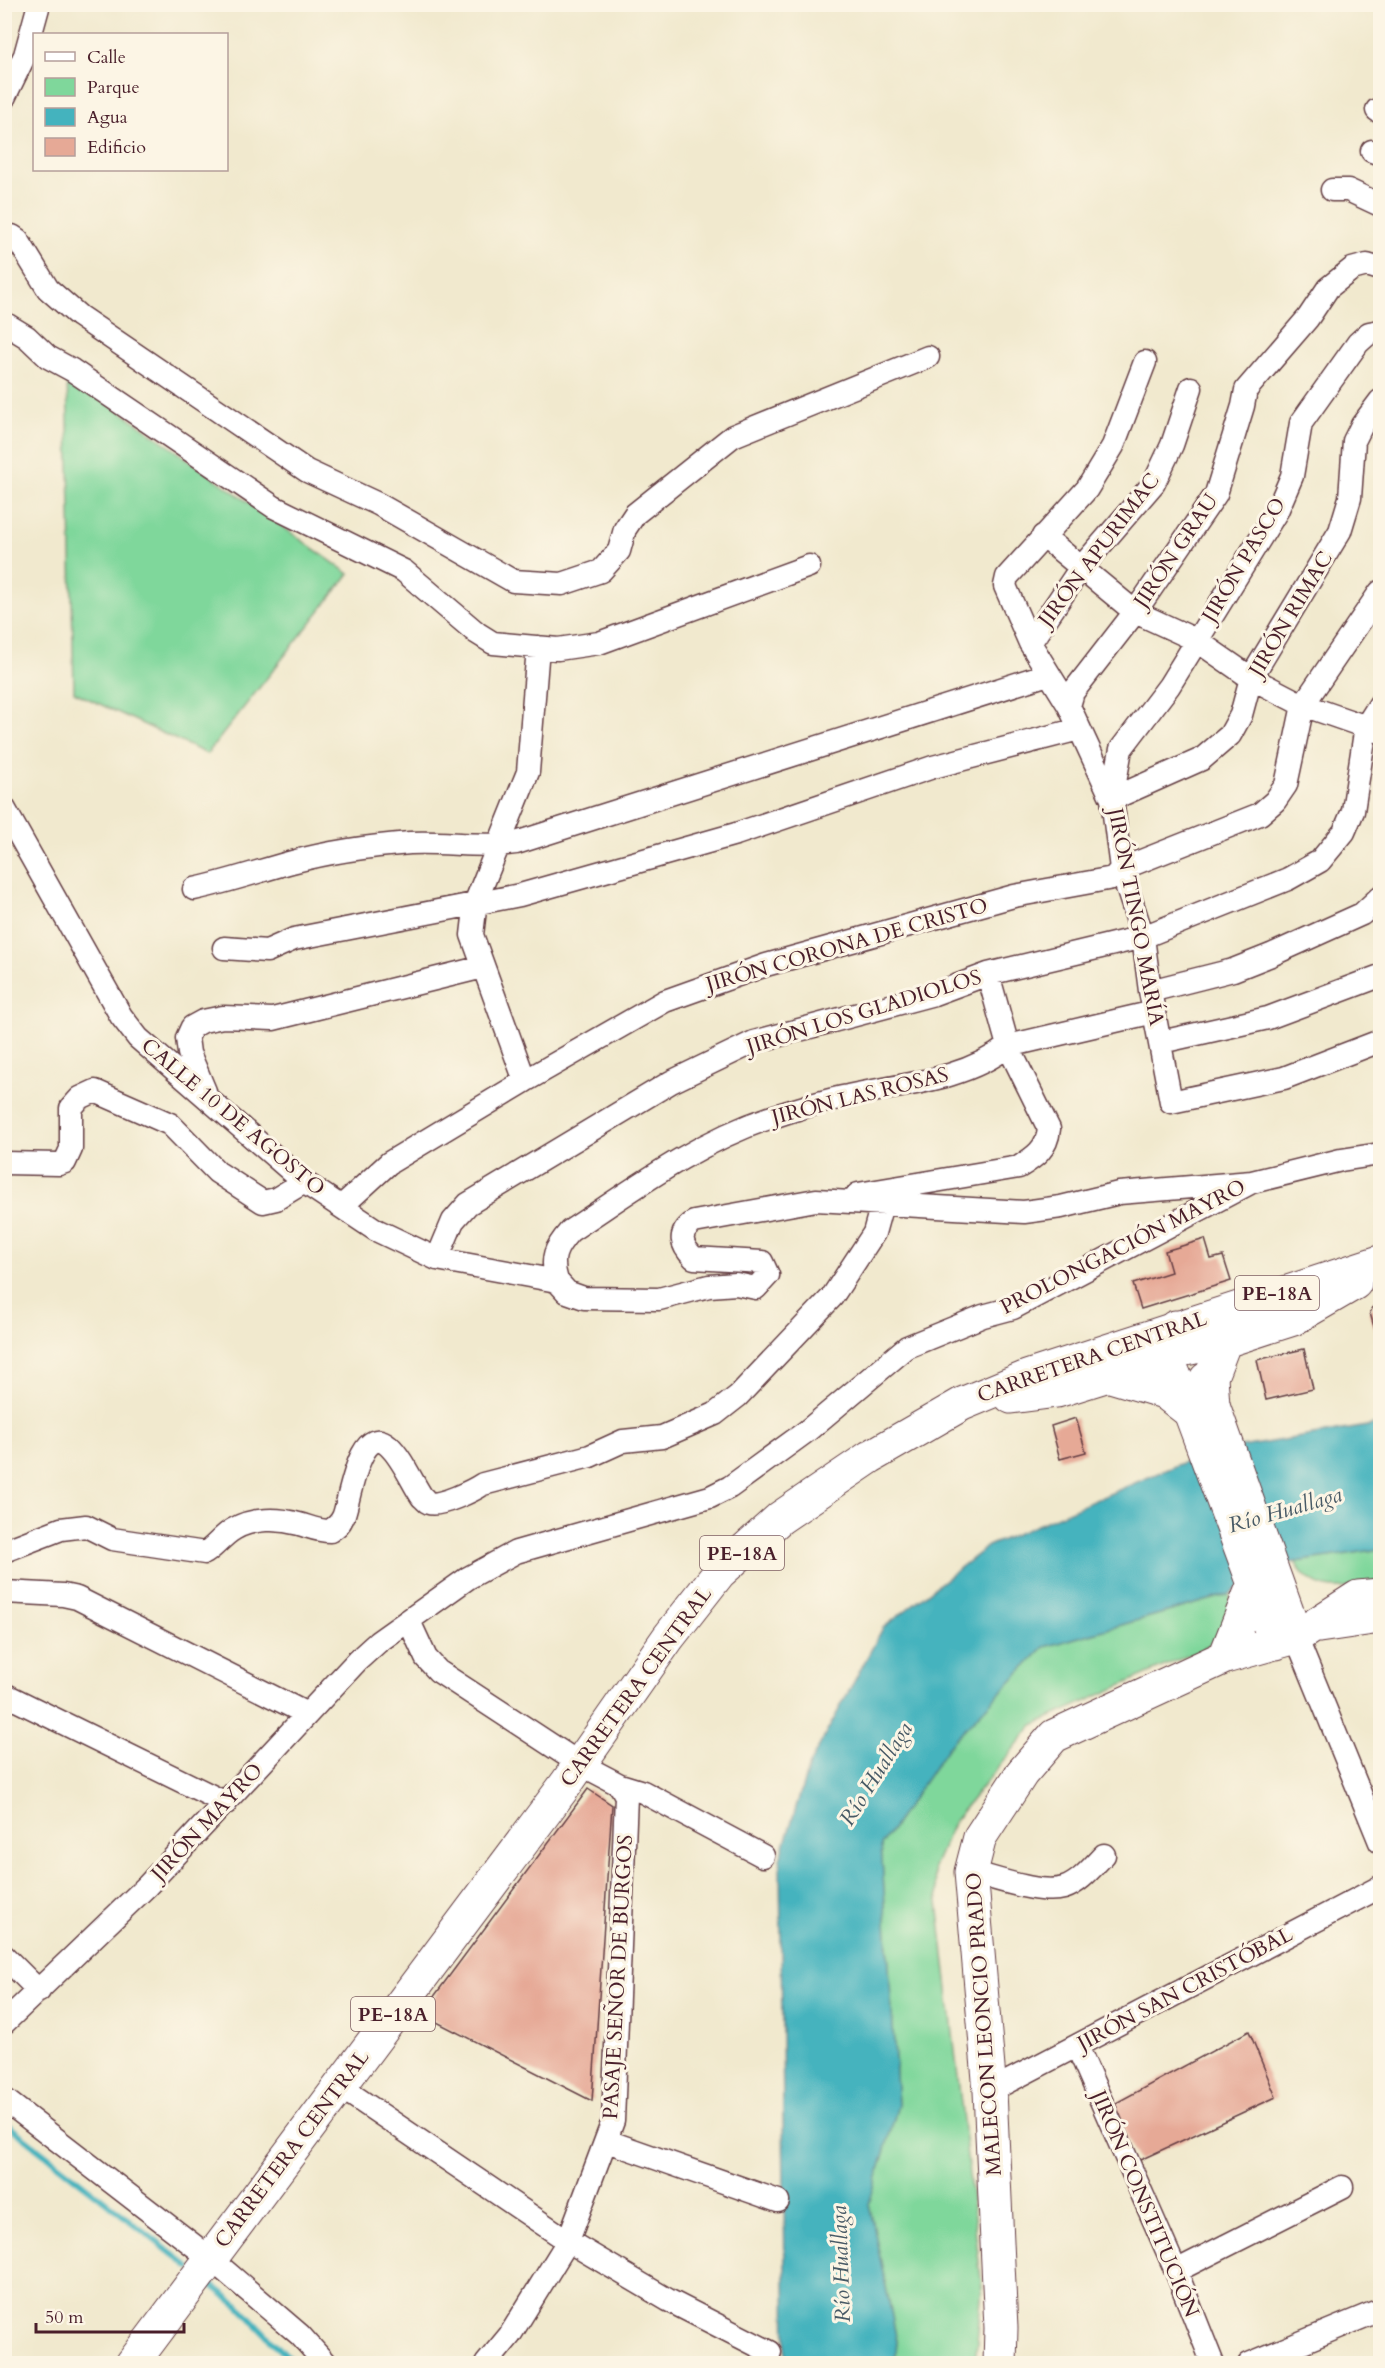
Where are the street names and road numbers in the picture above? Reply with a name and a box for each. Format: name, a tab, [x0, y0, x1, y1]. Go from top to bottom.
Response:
street label: JIRÓN APURIMAC	[1029, 466, 1166, 635]
street label: JIRÓN GRAU	[1125, 488, 1225, 616]
street label: JIRÓN PASCO	[1193, 492, 1293, 630]
street label: JIRÓN RIMAC	[1240, 545, 1340, 685]
street label: JIRÓN TINGO MARÍA	[1100, 803, 1172, 1028]
street label: JIRÓN CORONA DE CRISTO	[700, 890, 991, 1000]
street label: JIRÓN LOS GLADIOLOS	[740, 962, 985, 1062]
street label: CALLE 10 DE AGOSTO	[135, 1031, 331, 1203]
street label: JIRÓN LAS ROSAS	[765, 1059, 951, 1133]
street label: PROLONGACIÓN MAYRO	[995, 1172, 1251, 1322]
road number: PE-18A	[1235, 1276, 1319, 1310]
street label: CARRETERA CENTRAL	[973, 1304, 1211, 1410]
road number: PE-18A	[700, 1536, 784, 1570]
street label: CARRETERA CENTRAL	[553, 1581, 719, 1793]
street label: JIRÓN MAYRO	[142, 1756, 269, 1890]
street label: PASAJE SEÑOR DE BURGOS	[595, 1834, 640, 2120]
street label: MALECON LEONCIO PRADO	[959, 1871, 1009, 2177]
street label: JIRÓN SAN CRISTÓBAL	[1069, 1919, 1298, 2059]
road number: PE-18A	[351, 1997, 435, 2031]
street label: CARRETERA CENTRAL	[208, 2044, 376, 2254]
street label: JIRÓN CONSTITUCIÓN	[1083, 2083, 1207, 2322]

